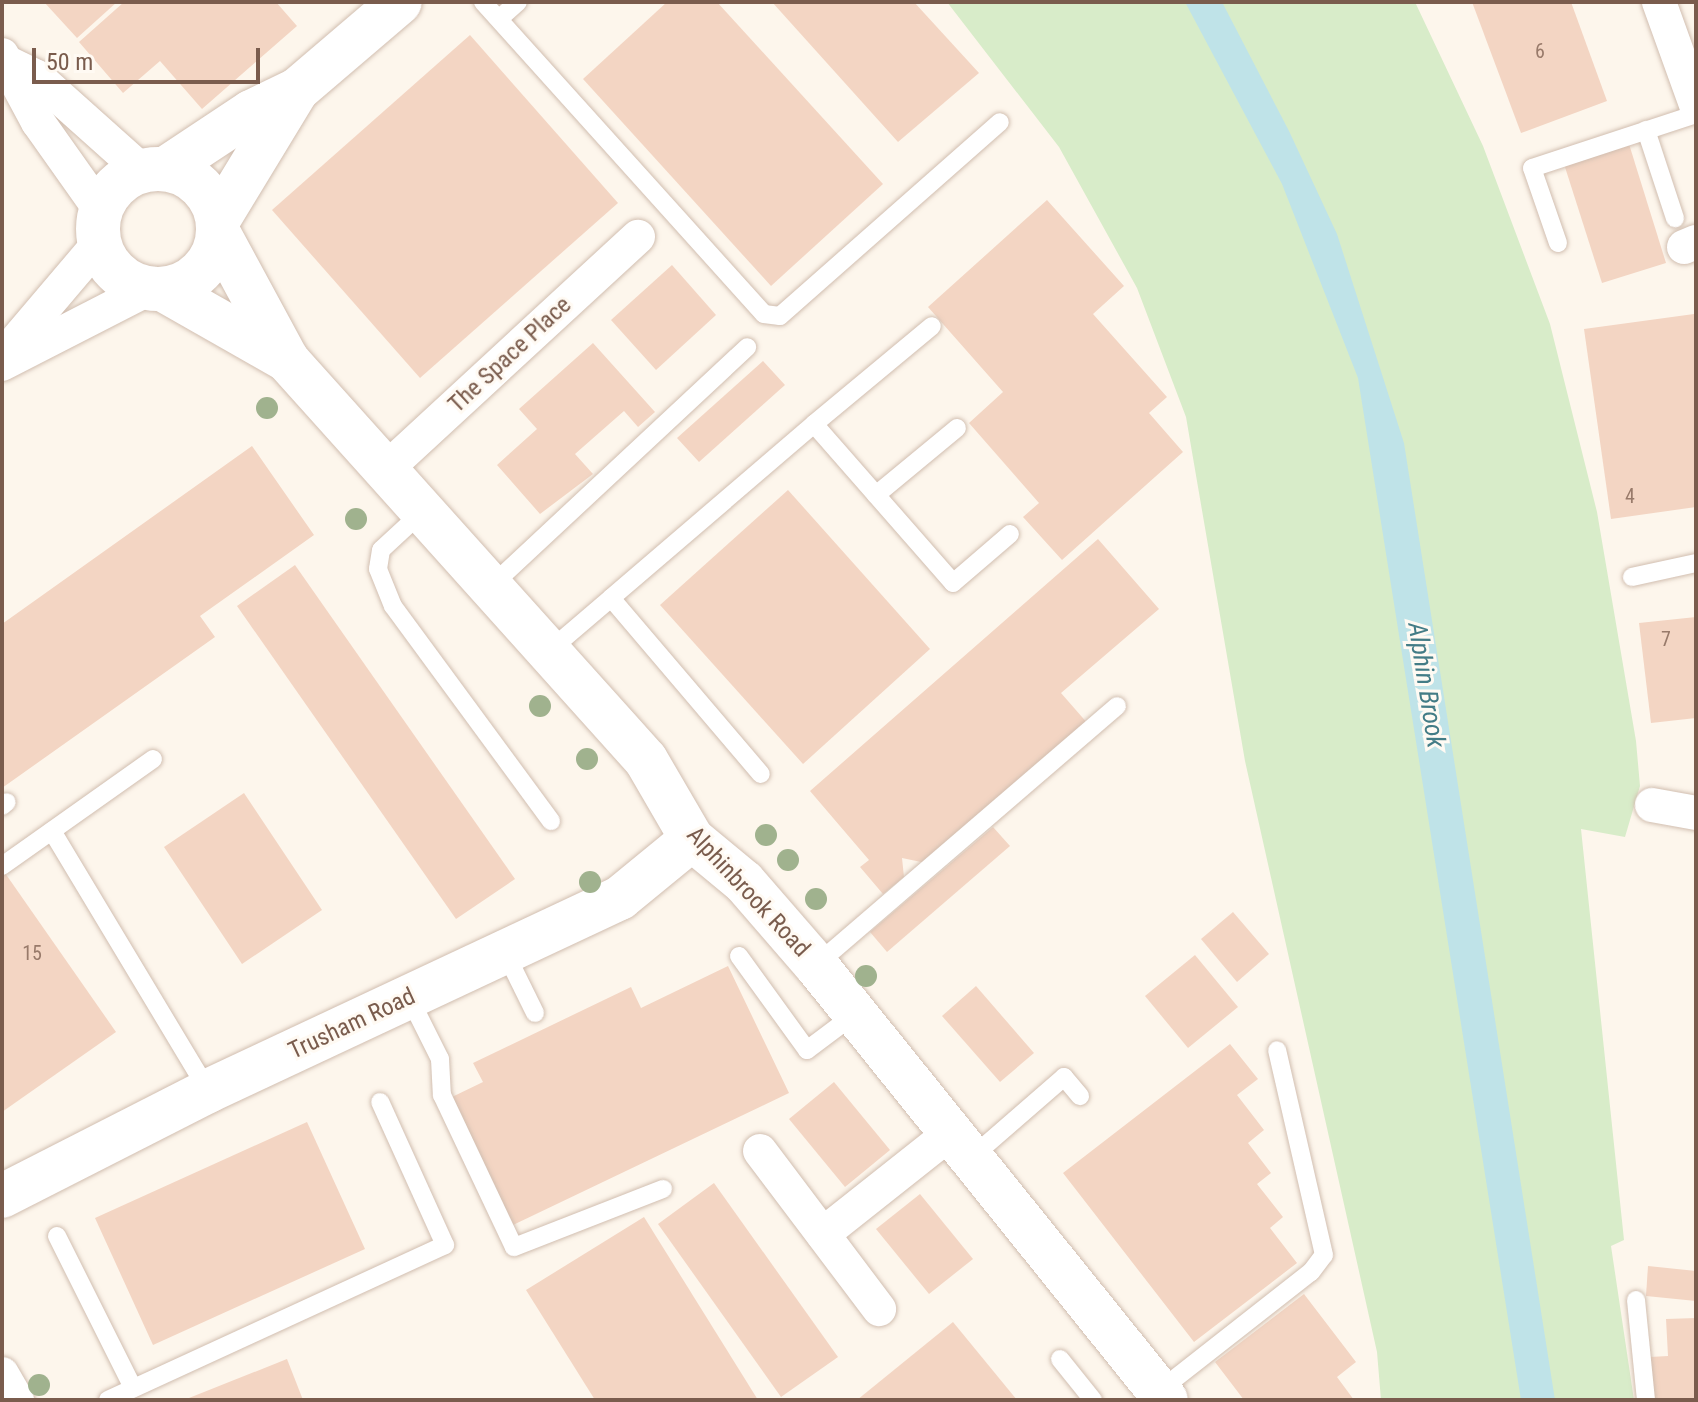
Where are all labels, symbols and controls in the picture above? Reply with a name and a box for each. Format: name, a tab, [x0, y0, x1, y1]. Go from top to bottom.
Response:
scale bar	[36, 32, 264, 82]
house number: 6	[1535, 39, 1545, 63]
text: 50 m	[46, 48, 93, 76]
street label: The Space Place	[443, 291, 577, 419]
house number: 4	[1625, 484, 1635, 508]
water label: Alphin Brook	[1401, 620, 1451, 750]
house number: 7	[1661, 627, 1671, 651]
street label: Alphinbrook Road	[680, 821, 816, 963]
house number: 15	[22, 941, 42, 965]
street label: Trusham Road	[284, 982, 420, 1066]

